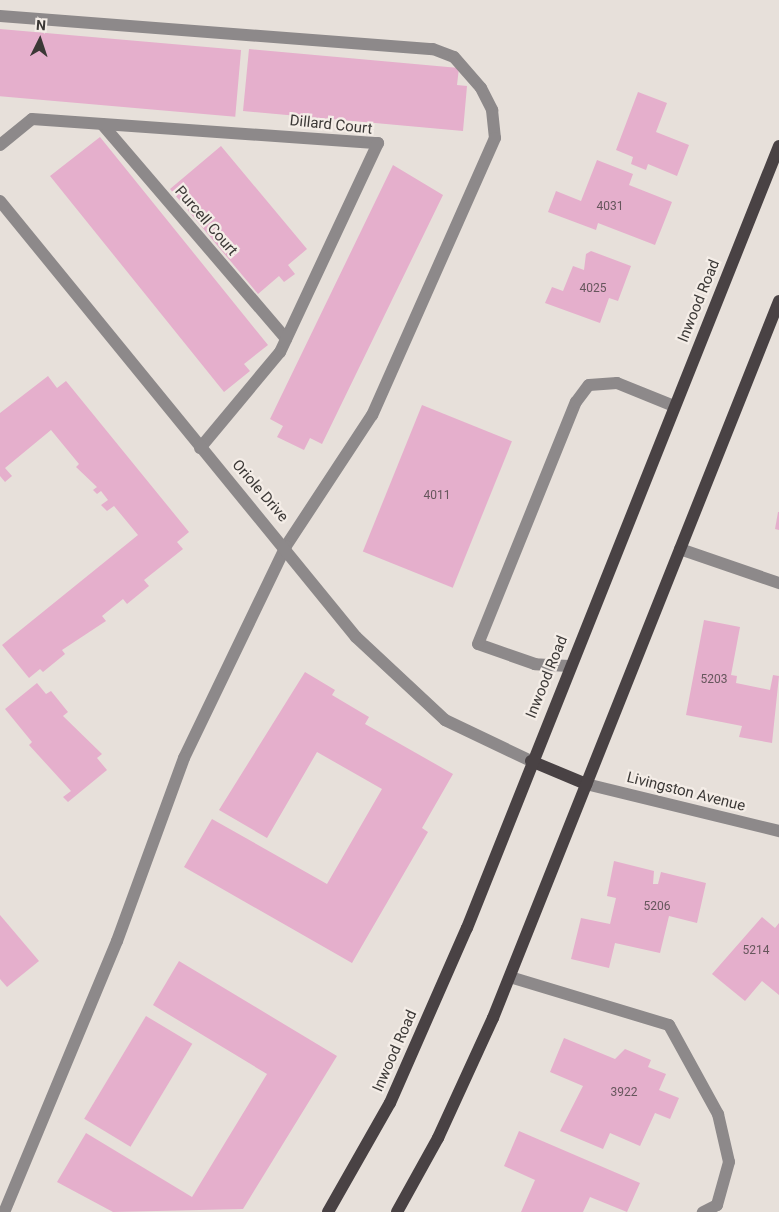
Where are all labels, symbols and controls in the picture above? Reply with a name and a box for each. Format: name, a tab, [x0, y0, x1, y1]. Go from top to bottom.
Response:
north arrow	[15, 15, 65, 65]
text: N	[36, 17, 47, 33]
street label: Dillard Court	[289, 112, 373, 138]
street label: Purcell Court	[171, 182, 241, 260]
house number: 4031	[597, 200, 623, 214]
street label: Inwood Road	[674, 257, 724, 345]
house number: 4025	[580, 282, 606, 296]
street label: Oriole Drive	[228, 456, 292, 526]
house number: 4011	[424, 489, 450, 503]
street label: Inwood Road	[522, 633, 572, 721]
house number: 5203	[701, 673, 727, 687]
street label: Livingston Avenue	[625, 769, 747, 815]
house number: 5206	[644, 900, 670, 914]
house number: 5214	[743, 944, 769, 958]
street label: Inwood Road	[369, 1007, 421, 1095]
house number: 3922	[611, 1086, 637, 1100]

